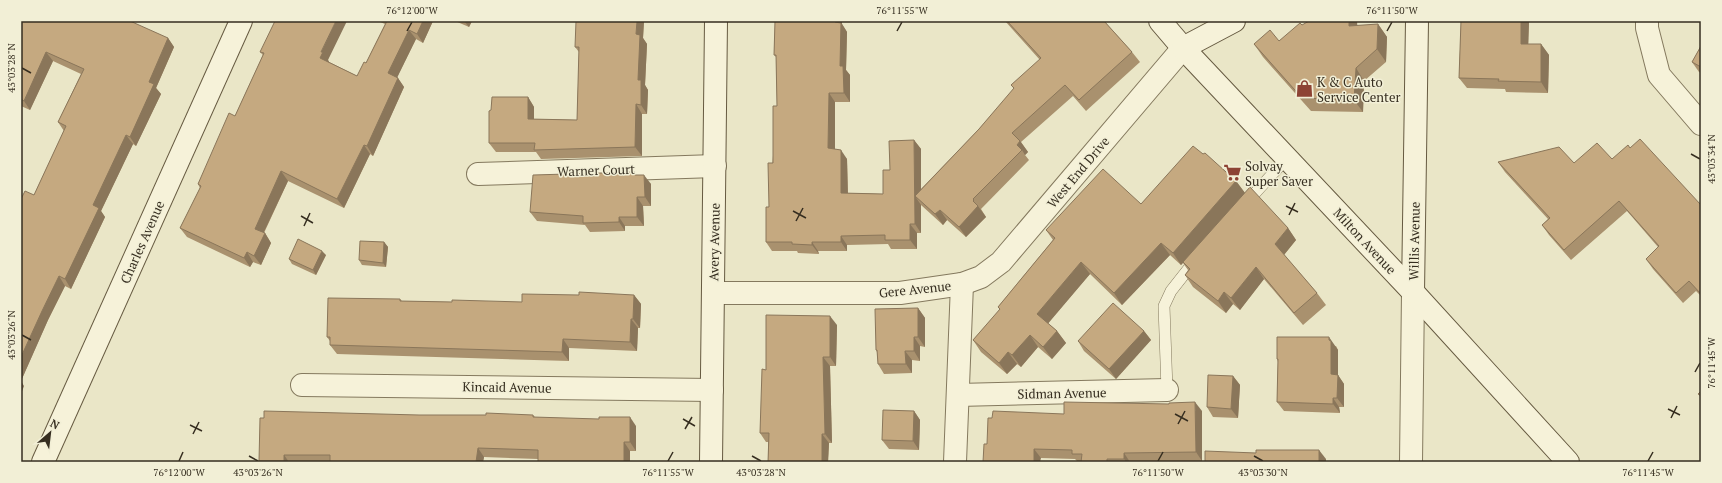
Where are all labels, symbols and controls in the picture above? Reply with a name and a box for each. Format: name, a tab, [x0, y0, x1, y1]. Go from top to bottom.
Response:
text: 76°12'00"W	[386, 4, 438, 17]
text: 76°11'55"W	[876, 4, 928, 17]
text: 76°11'50"W	[1366, 4, 1418, 17]
text: 43°03'28"N	[5, 43, 18, 93]
place label: K & C Auto Service Center	[1317, 73, 1400, 106]
shop icon: K & C Auto Service Center	[1294, 79, 1314, 99]
street label: West End Drive	[1043, 132, 1113, 212]
text: 43°03'34"N	[1705, 134, 1718, 184]
place label: Solvay Super Saver	[1245, 157, 1313, 190]
street label: Warner Court	[557, 160, 635, 180]
supermarket icon: Solvay Super Saver	[1222, 163, 1242, 183]
street label: Charles Avenue	[116, 198, 168, 286]
street label: Willis Avenue	[1404, 201, 1424, 281]
street label: Avery Avenue	[704, 203, 724, 281]
street label: Milton Avenue	[1330, 204, 1400, 278]
street label: Gere Avenue	[878, 276, 952, 302]
text: 43°03'26"N	[5, 310, 18, 360]
text: 76°11'45"W	[1705, 337, 1718, 389]
street label: Kincaid Avenue	[462, 377, 552, 397]
street label: Sidman Avenue	[1017, 383, 1107, 403]
north arrow	[30, 413, 70, 453]
text: N	[48, 416, 62, 433]
text: 76°12'00"W	[153, 466, 205, 479]
text: 43°03'26"N	[233, 466, 283, 479]
text: 76°11'55"W	[642, 466, 694, 479]
text: 43°03'28"N	[736, 466, 786, 479]
text: 76°11'50"W	[1132, 466, 1184, 479]
text: 43°03'30"N	[1238, 466, 1288, 479]
text: 76°11'45"W	[1622, 466, 1674, 479]

